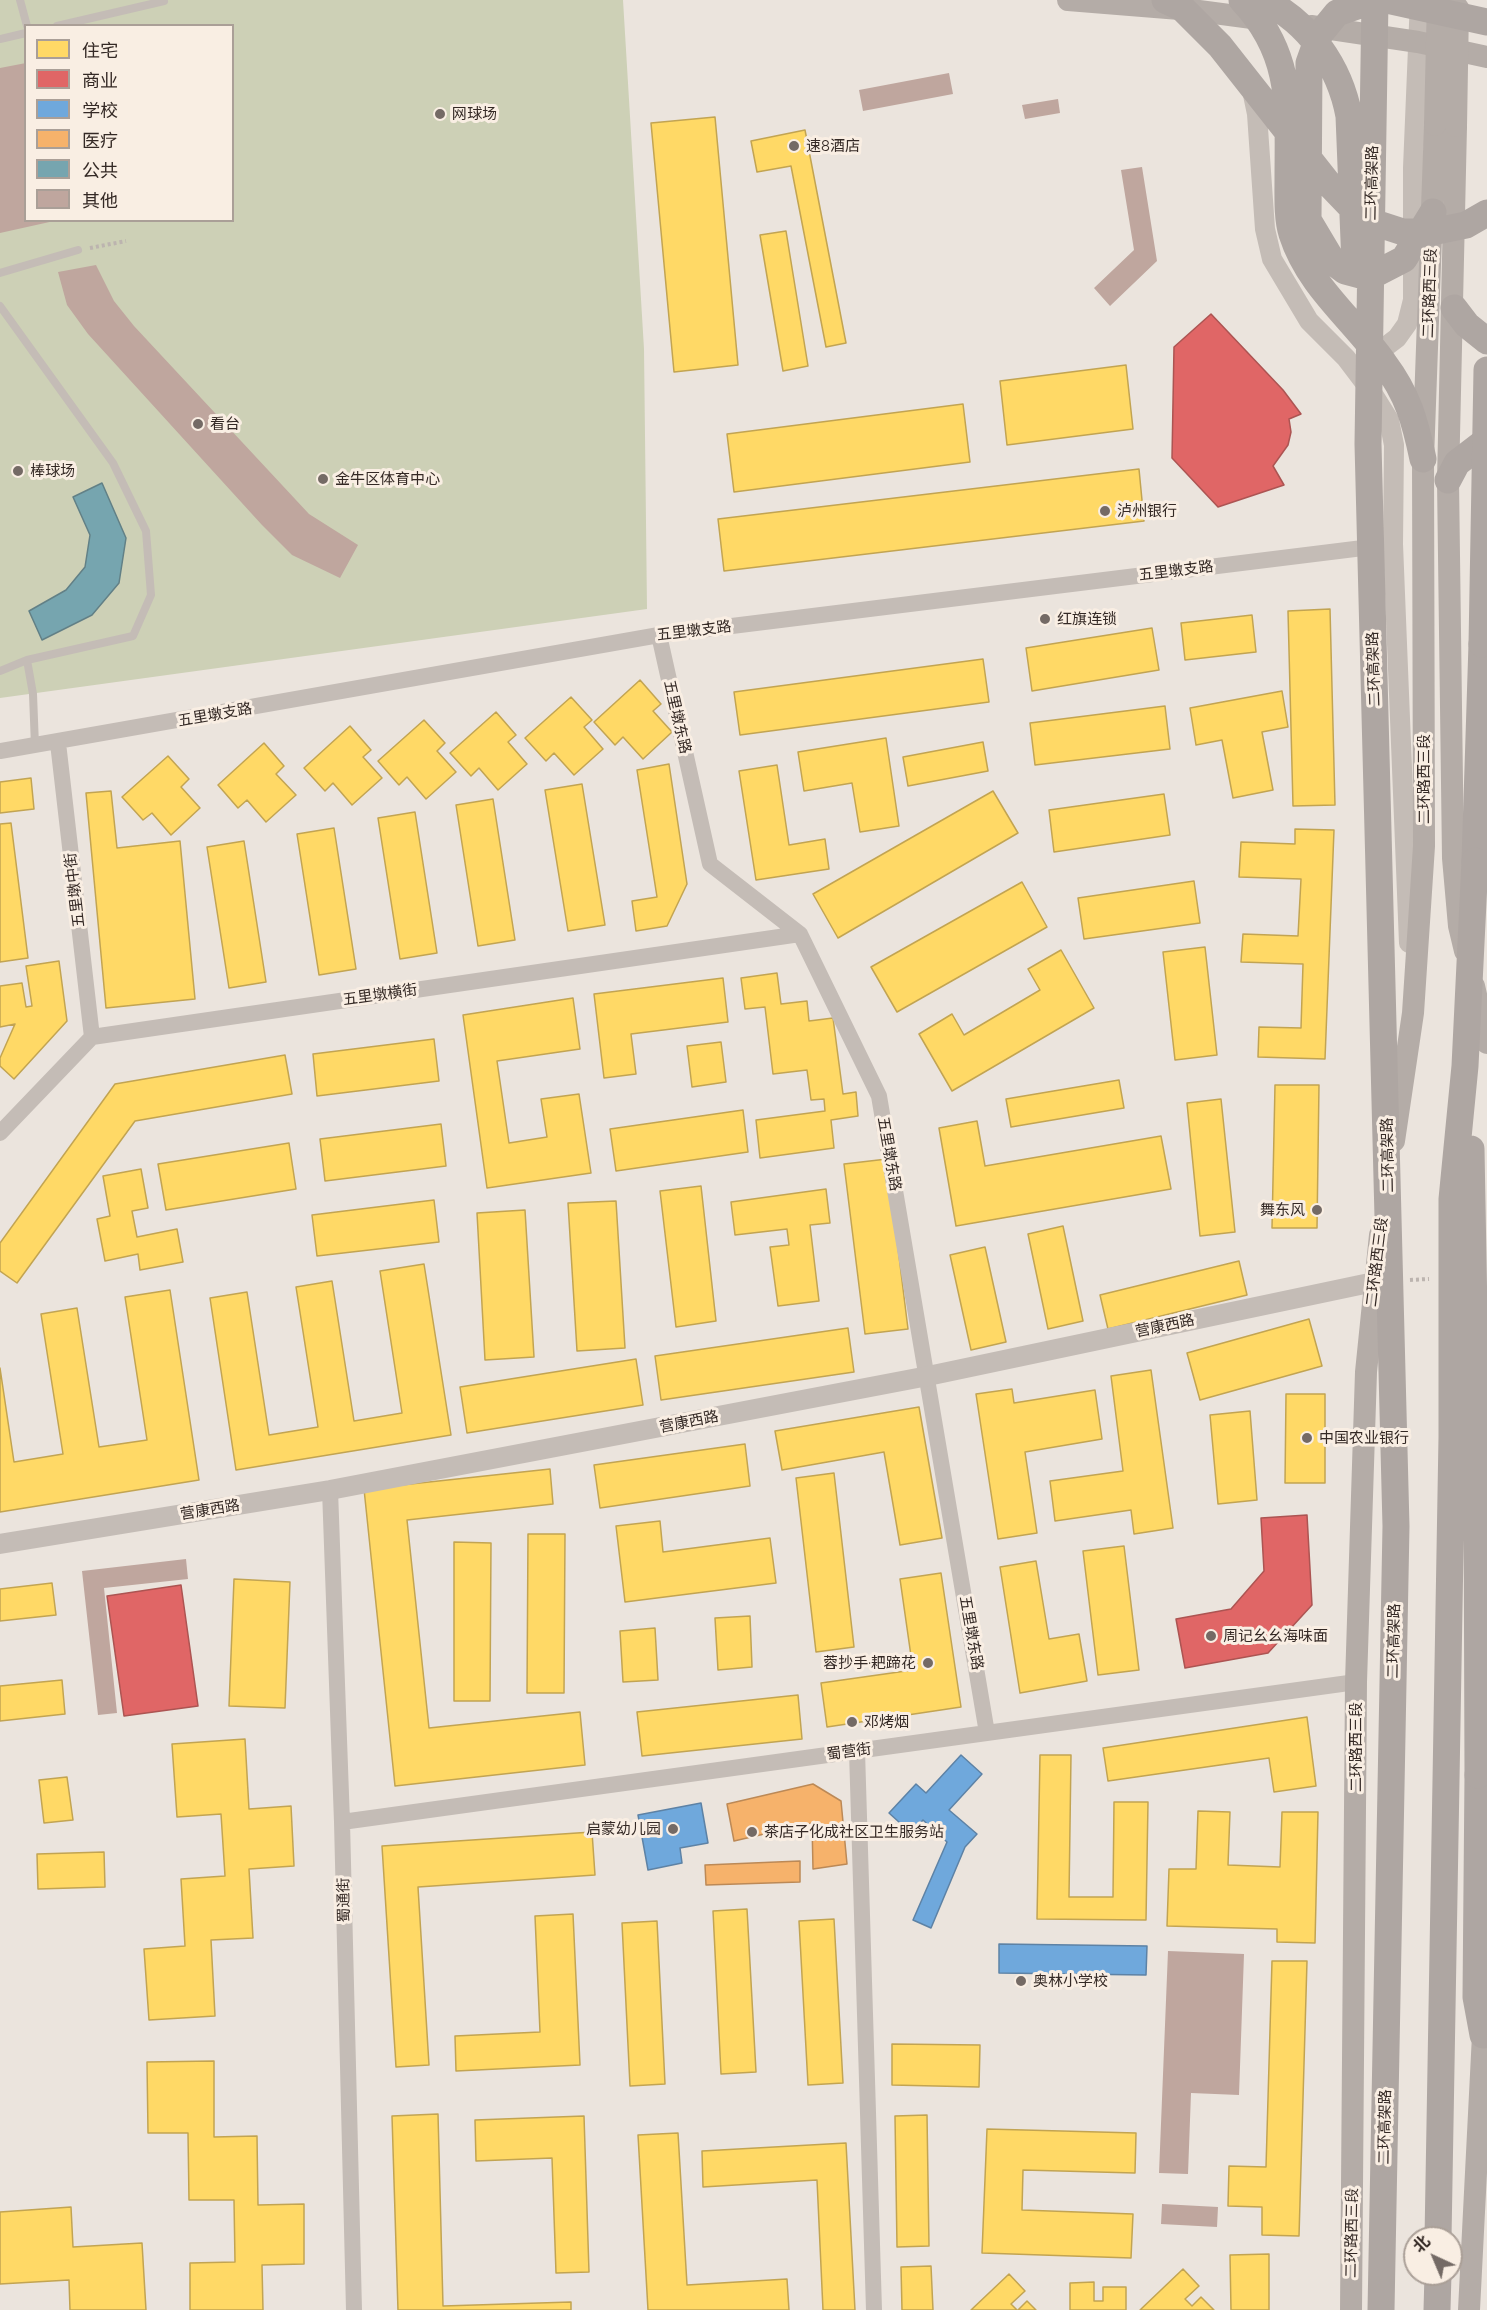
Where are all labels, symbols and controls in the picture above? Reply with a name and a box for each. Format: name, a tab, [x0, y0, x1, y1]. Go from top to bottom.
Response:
legend	[24, 24, 234, 222]
text: 住宅	[82, 40, 118, 61]
text: 商业	[82, 70, 118, 91]
text: 学校	[82, 100, 118, 121]
place label: 网球场	[452, 105, 497, 123]
marker: 网球场	[433, 107, 447, 121]
text: 医疗	[82, 130, 118, 151]
place label: 速8酒店	[806, 137, 860, 155]
marker: 速8酒店	[787, 139, 801, 153]
street label: 二环高架路	[1362, 145, 1382, 221]
text: 公共	[82, 160, 118, 181]
text: 其他	[82, 190, 118, 211]
street label: 二环路西三段	[1419, 248, 1441, 338]
place label: 看台	[210, 415, 240, 433]
marker: 看台	[191, 417, 205, 431]
place label: 棒球场	[30, 462, 75, 480]
marker: 棒球场	[11, 464, 25, 478]
place label: 金牛区体育中心	[335, 470, 440, 488]
marker: 金牛区体育中心	[316, 472, 330, 486]
place label: 泸州银行	[1117, 502, 1177, 520]
marker: 泸州银行	[1098, 504, 1112, 518]
street label: 五里墩支路	[1138, 557, 1214, 585]
place label: 红旗连锁	[1057, 610, 1117, 628]
marker: 红旗连锁	[1038, 612, 1052, 626]
street label: 五里墩支路	[656, 617, 732, 645]
street label: 二环高架路	[1364, 631, 1384, 707]
street label: 五里墩东路	[660, 678, 694, 756]
street label: 五里墩支路	[177, 700, 253, 730]
street label: 二环路西三段	[1415, 734, 1433, 824]
street label: 五里墩中街	[61, 852, 89, 928]
street label: 五里墩横街	[342, 981, 418, 1009]
street label: 五里墩东路	[874, 1116, 904, 1192]
street label: 二环高架路	[1378, 1117, 1398, 1193]
place label: 舞东风	[1260, 1201, 1305, 1219]
marker: 舞东风	[1310, 1203, 1324, 1217]
street label: 二环路西三段	[1363, 1216, 1391, 1308]
street label: 营康西路	[1134, 1311, 1196, 1341]
street label: 营康西路	[658, 1407, 720, 1437]
place label: 中国农业银行	[1319, 1429, 1409, 1447]
marker: 中国农业银行	[1300, 1431, 1314, 1445]
street label: 营康西路	[179, 1496, 241, 1524]
street label: 五里墩东路	[956, 1595, 986, 1671]
street label: 二环高架路	[1384, 1603, 1404, 1679]
place label: 周记幺幺海味面	[1223, 1627, 1328, 1645]
marker: 周记幺幺海味面	[1204, 1629, 1218, 1643]
place label: 蓉抄手·耙蹄花	[823, 1654, 916, 1672]
marker: 蓉抄手·耙蹄花	[921, 1656, 935, 1670]
street label: 二环路西三段	[1347, 1702, 1365, 1792]
place label: 邓烤烟	[864, 1713, 909, 1731]
marker: 邓烤烟	[845, 1715, 859, 1729]
street label: 蜀营街	[825, 1740, 873, 1764]
place label: 启蒙幼儿园	[586, 1820, 661, 1838]
marker: 启蒙幼儿园	[666, 1822, 680, 1836]
place label: 茶店子化成社区卫生服务站	[764, 1823, 944, 1841]
marker: 茶店子化成社区卫生服务站	[745, 1825, 759, 1839]
street label: 蜀通街	[335, 1877, 353, 1923]
place label: 奥林小学校	[1033, 1972, 1108, 1990]
marker: 奥林小学校	[1014, 1974, 1028, 1988]
street label: 二环高架路	[1375, 2089, 1395, 2165]
street label: 二环路西三段	[1342, 2188, 1362, 2278]
north arrow	[1403, 2226, 1463, 2286]
text: 北	[1409, 2232, 1434, 2257]

